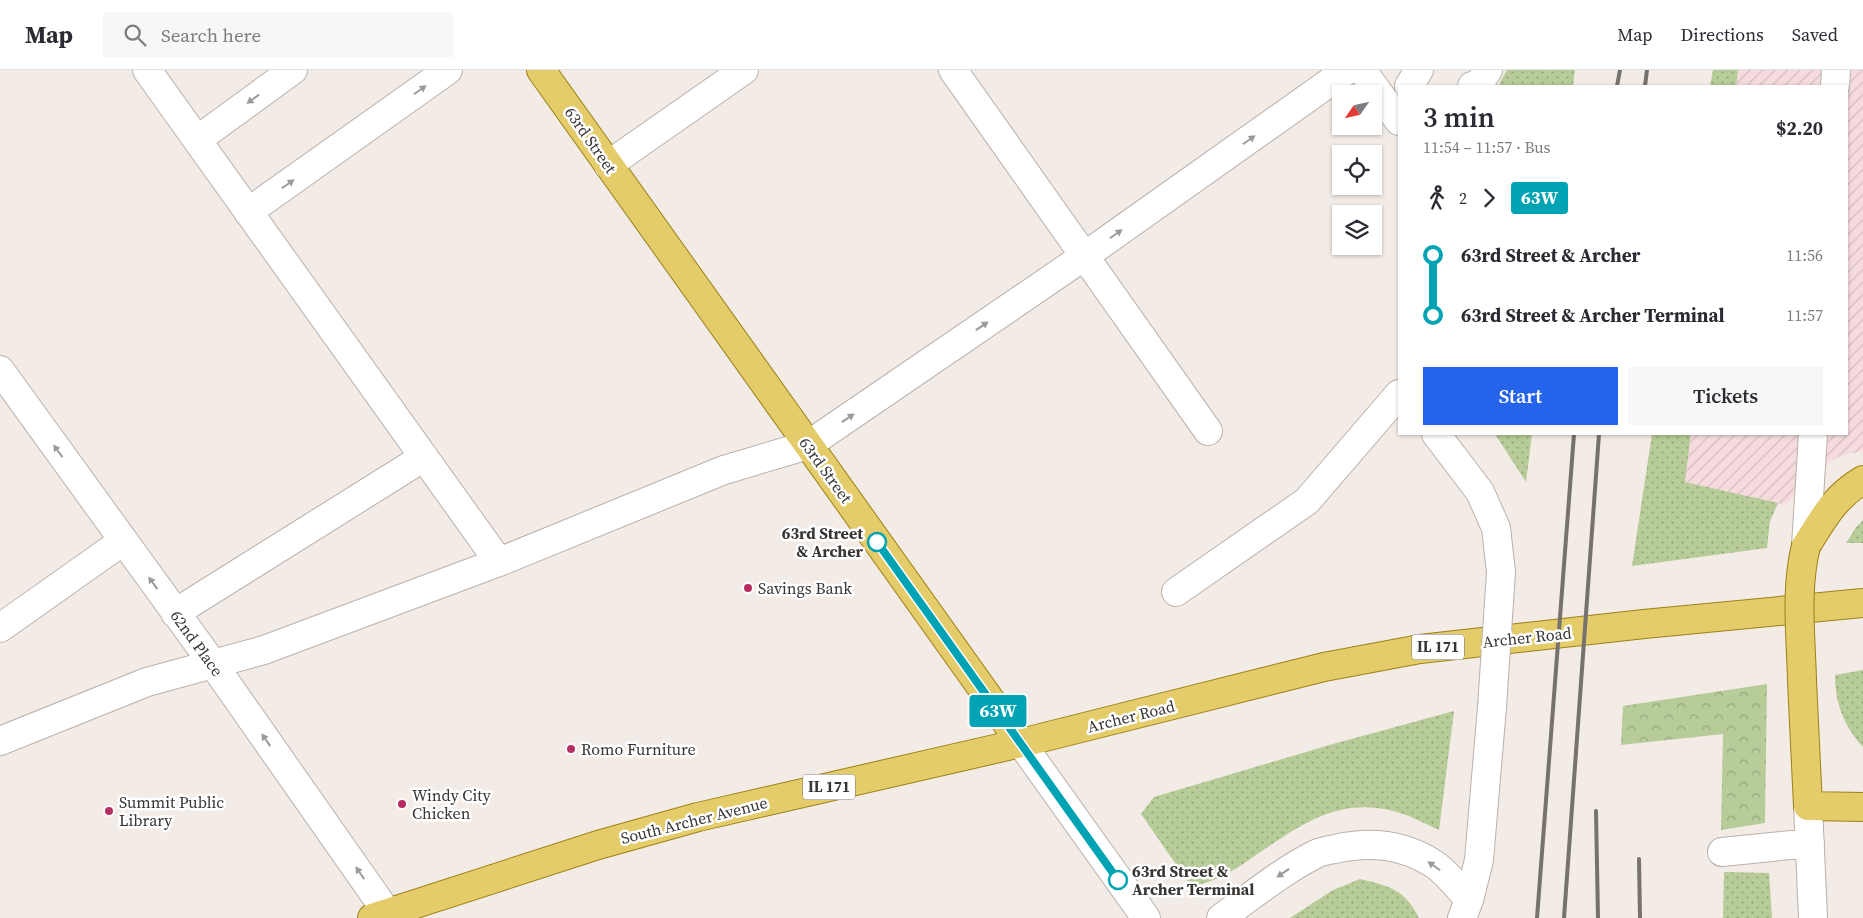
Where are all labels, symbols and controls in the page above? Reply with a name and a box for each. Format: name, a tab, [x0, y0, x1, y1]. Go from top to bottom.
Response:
search box	[103, 12, 453, 57]
text: Map	[25, 18, 73, 51]
icon: search	[121, 21, 149, 49]
text: Search here	[161, 22, 261, 48]
text: Map	[1617, 22, 1653, 47]
text: Directions	[1681, 22, 1764, 47]
text: Saved	[1792, 22, 1838, 47]
one-way arrow	[414, 85, 427, 95]
north arrow	[1332, 85, 1382, 135]
map controls	[1332, 85, 1382, 255]
one-way arrow	[247, 94, 260, 104]
text: 3 min	[1423, 98, 1495, 136]
street label: 63rd Street	[560, 102, 622, 178]
text: $2.20	[1776, 115, 1823, 141]
one-way arrow	[1242, 135, 1255, 145]
text: 11:54 – 11:57 · Bus	[1423, 136, 1551, 158]
button: locate	[1332, 145, 1382, 195]
one-way arrow	[281, 179, 295, 189]
icon: walk	[1423, 184, 1451, 212]
icon: forward	[1475, 184, 1503, 212]
text: 63W	[1521, 185, 1558, 210]
text: 2	[1459, 187, 1467, 209]
button: layers	[1332, 205, 1382, 255]
one-way arrow	[1109, 229, 1123, 239]
text: 63rd Street & Archer	[1461, 242, 1640, 268]
text: 11:56	[1786, 244, 1823, 266]
text: 63rd Street & Archer Terminal	[1461, 302, 1725, 328]
text: 11:57	[1786, 304, 1823, 326]
one-way arrow	[976, 321, 989, 331]
button: Start	[1423, 367, 1618, 425]
button: Tickets	[1628, 367, 1823, 425]
one-way arrow	[841, 413, 855, 423]
street label: 63rd Street	[795, 432, 858, 508]
one-way arrow	[53, 444, 63, 458]
place label: 63rd Street & Archer	[782, 522, 864, 562]
marker: 63rd Street & Archer	[867, 532, 887, 552]
one-way arrow	[148, 576, 158, 589]
place label: Savings Bank	[758, 577, 852, 599]
marker: Savings Bank	[742, 582, 754, 594]
street label: 62nd Place	[166, 606, 228, 680]
street label: Archer Road	[1481, 621, 1573, 653]
road number: IL 171	[1412, 634, 1464, 660]
line badge: 63W	[969, 695, 1027, 727]
street label: Archer Road	[1085, 695, 1177, 737]
text: 63W	[979, 698, 1017, 723]
one-way arrow	[261, 733, 271, 747]
place label: Romo Furniture	[581, 738, 696, 760]
marker: Romo Furniture	[565, 743, 577, 755]
road number: IL 171	[803, 774, 855, 800]
place label: Windy City Chicken	[412, 784, 491, 824]
place label: Summit Public Library	[119, 791, 224, 831]
street label: South Archer Avenue	[618, 791, 770, 849]
marker: Windy City Chicken	[396, 798, 408, 810]
marker: Summit Public Library	[103, 805, 115, 817]
place label: 63rd Street & Archer Terminal	[1132, 860, 1254, 900]
one-way arrow	[1427, 861, 1441, 871]
one-way arrow	[354, 867, 365, 880]
one-way arrow	[1276, 869, 1290, 878]
marker: 63rd Street & Archer Terminal	[1108, 870, 1128, 890]

